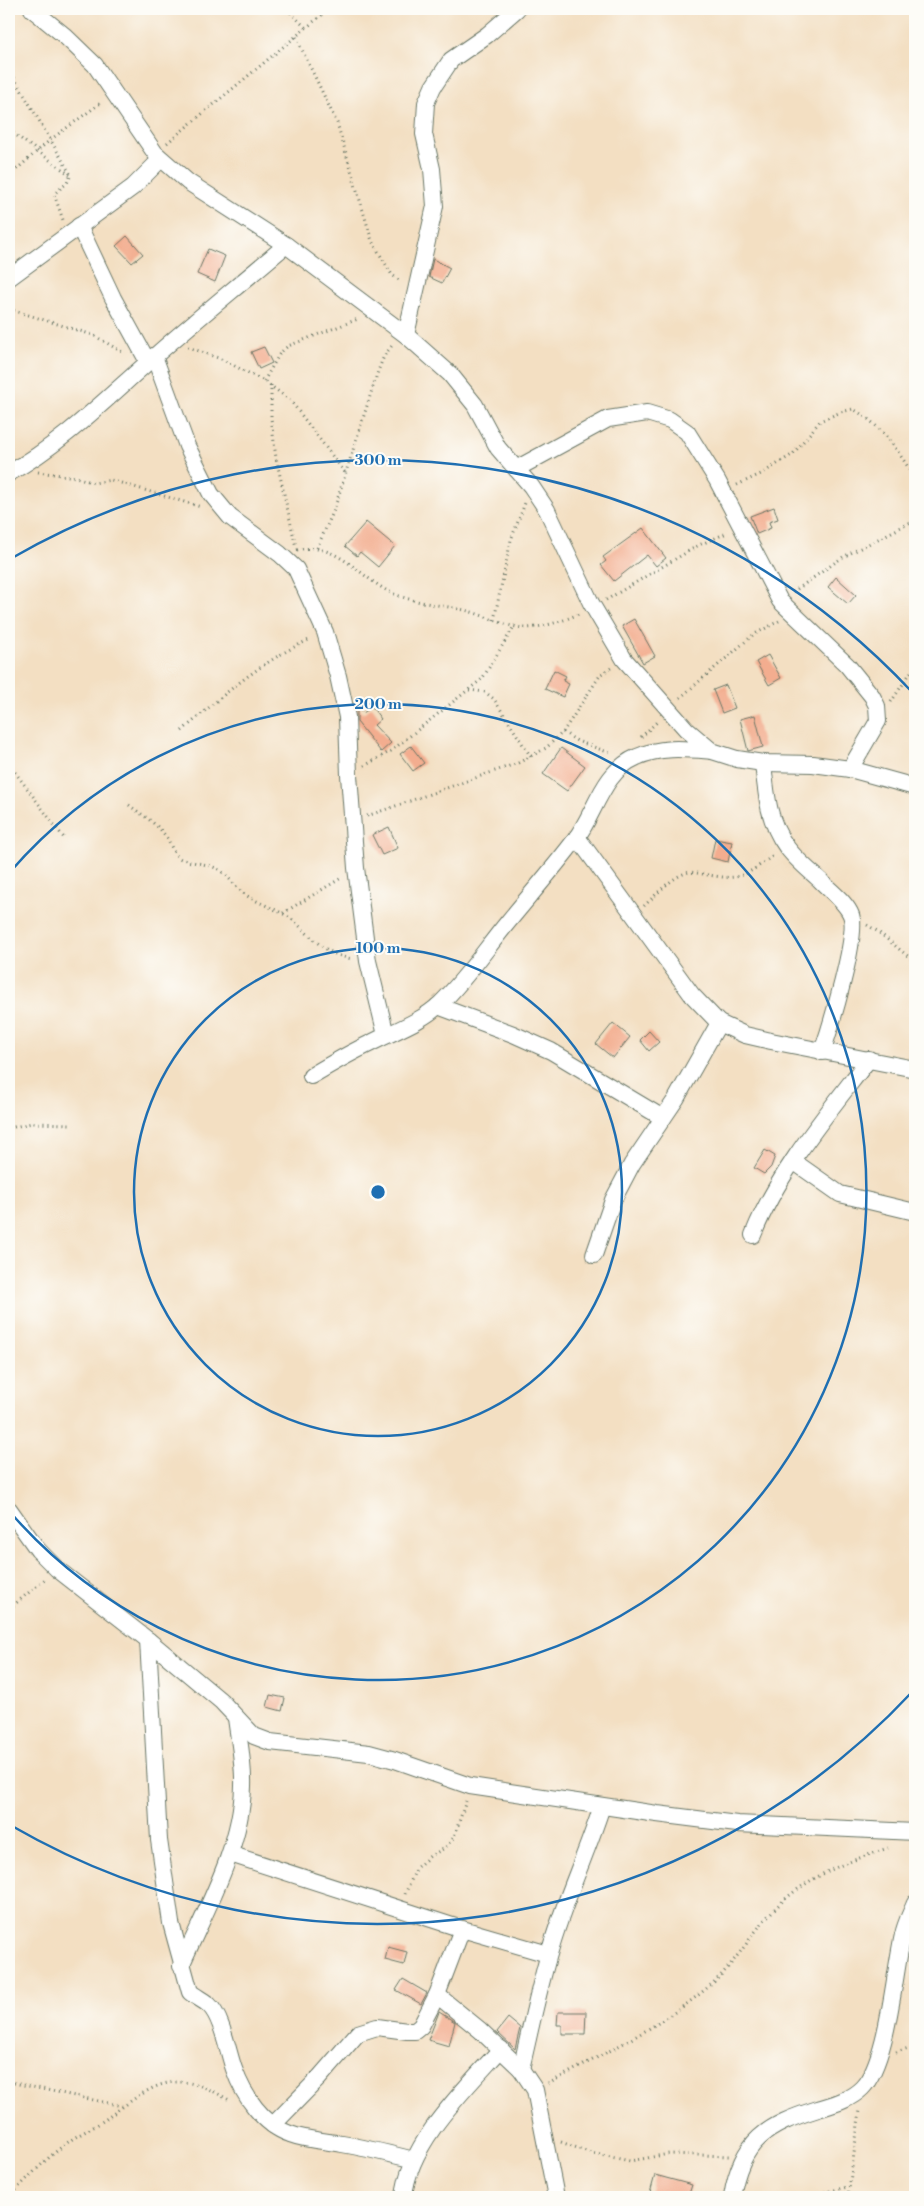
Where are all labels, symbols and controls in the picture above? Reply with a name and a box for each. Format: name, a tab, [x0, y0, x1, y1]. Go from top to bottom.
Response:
text: 300 m	[355, 451, 402, 470]
text: 200 m	[354, 695, 402, 714]
text: 100 m	[356, 939, 401, 958]
centre of rings	[369, 1183, 387, 1201]

